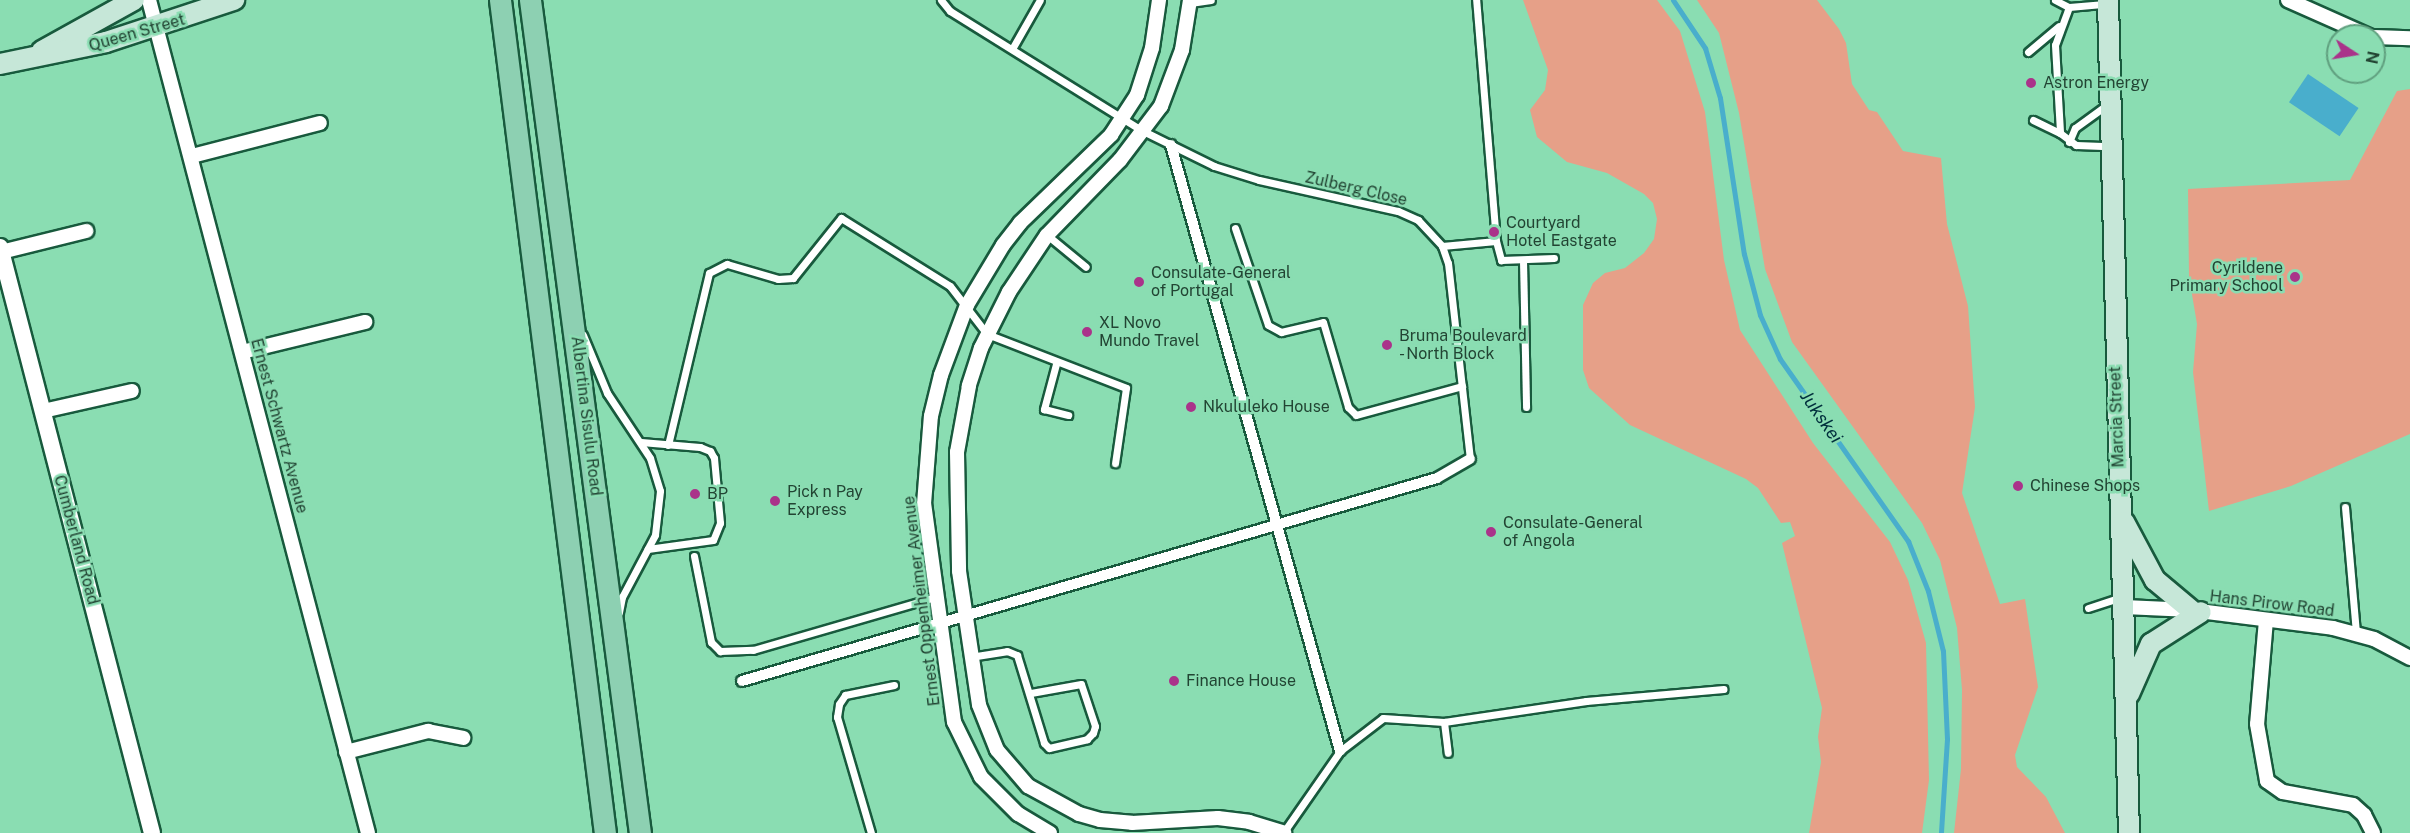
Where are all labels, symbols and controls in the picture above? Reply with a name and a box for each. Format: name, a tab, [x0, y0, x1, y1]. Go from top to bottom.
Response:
street label: Queen Street	[87, 10, 187, 56]
north arrow	[2326, 24, 2386, 84]
text: N	[2362, 49, 2383, 66]
place label: Astron Energy	[2043, 73, 2149, 93]
marker: Astron Energy	[2024, 76, 2038, 90]
street label: Zulberg Close	[1303, 168, 1409, 210]
place label: Courtyard Hotel Eastgate	[1506, 213, 1617, 251]
marker: Courtyard Hotel Eastgate	[1487, 225, 1501, 239]
place label: Cyrildene Primary School	[2169, 258, 2283, 296]
place label: Consulate-General of Portugal	[1151, 263, 1291, 301]
marker: Cyrildene Primary School	[2288, 270, 2302, 284]
marker: Consulate-General of Portugal	[1132, 275, 1146, 289]
place label: XL Novo Mundo Travel	[1099, 313, 1200, 351]
marker: XL Novo Mundo Travel	[1080, 325, 1094, 339]
place label: Bruma Boulevard - North Block	[1399, 326, 1527, 364]
street label: Albertina Sisulu Road	[567, 335, 605, 497]
street label: Ernest Schwartz Avenue	[246, 336, 312, 516]
marker: Bruma Boulevard - North Block	[1380, 338, 1394, 352]
street label: Marcia Street	[2106, 366, 2128, 468]
water label: Jukskei	[1795, 387, 1847, 447]
place label: Nkululeko House	[1203, 397, 1330, 417]
marker: Nkululeko House	[1184, 400, 1198, 414]
street label: Cumberland Road	[49, 473, 103, 607]
place label: Chinese Shops	[2030, 476, 2140, 496]
marker: Chinese Shops	[2011, 479, 2025, 493]
place label: Pick n Pay Express	[787, 482, 863, 520]
place label: BP	[707, 484, 728, 504]
marker: BP	[688, 487, 702, 501]
marker: Pick n Pay Express	[768, 494, 782, 508]
street label: Ernest Oppenheimer Avenue	[900, 495, 944, 707]
place label: Consulate-General of Angola	[1503, 513, 1643, 551]
marker: Consulate-General of Angola	[1484, 525, 1498, 539]
street label: Hans Pirow Road	[2208, 587, 2336, 621]
place label: Finance House	[1186, 671, 1296, 691]
marker: Finance House	[1167, 674, 1181, 688]

